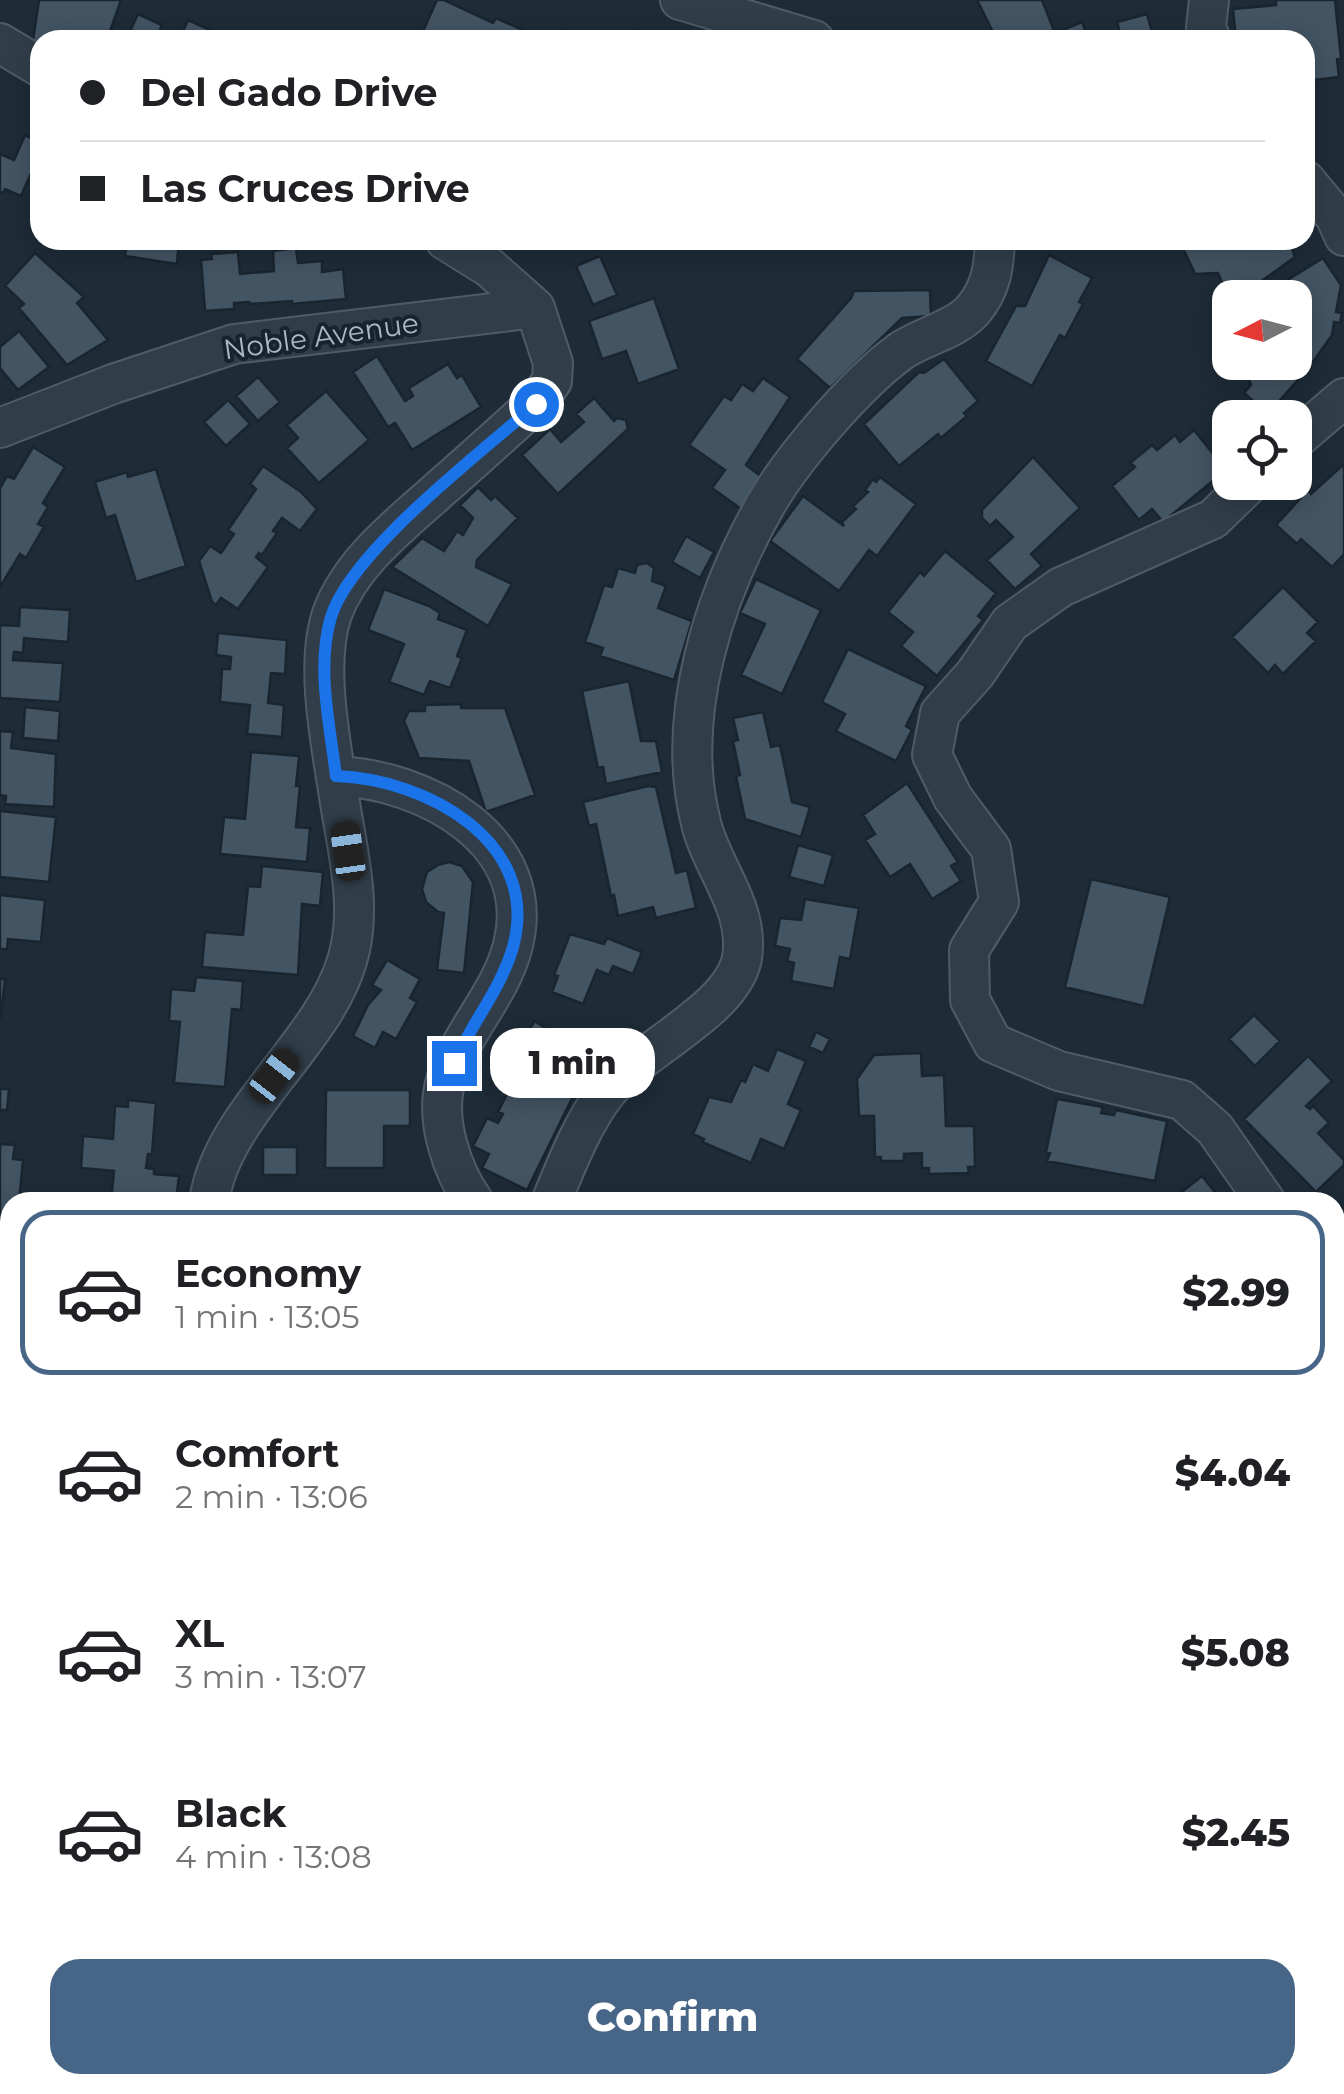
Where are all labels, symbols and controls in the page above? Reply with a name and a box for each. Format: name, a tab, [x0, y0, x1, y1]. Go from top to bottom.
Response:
text: Del Gado Drive	[140, 69, 438, 116]
text: Las Cruces Drive	[140, 165, 470, 212]
north arrow	[1212, 280, 1312, 380]
map controls	[1212, 280, 1312, 500]
street label: Noble Avenue	[221, 305, 421, 367]
route start	[514, 382, 559, 427]
button: locate	[1212, 400, 1312, 500]
car	[329, 819, 367, 883]
callout: 1 min	[489, 1028, 654, 1098]
route end	[432, 1041, 477, 1086]
car	[244, 1043, 304, 1109]
text: 1 min	[528, 1043, 617, 1082]
icon: car	[55, 1248, 145, 1338]
text: Economy	[175, 1250, 361, 1297]
text: $2.99	[1182, 1269, 1290, 1316]
text: 1 min · 13:05	[175, 1297, 360, 1336]
icon: car	[55, 1428, 145, 1518]
text: Comfort	[175, 1430, 339, 1477]
text: $4.04	[1175, 1449, 1290, 1496]
text: 2 min · 13:06	[175, 1477, 368, 1516]
icon: car	[55, 1608, 145, 1698]
text: XL	[175, 1610, 224, 1657]
text: $5.08	[1181, 1629, 1290, 1676]
text: 3 min · 13:07	[175, 1657, 367, 1696]
icon: car	[55, 1788, 145, 1878]
text: Black	[175, 1790, 286, 1837]
text: $2.45	[1182, 1809, 1290, 1856]
text: 4 min · 13:08	[175, 1837, 372, 1876]
button: Confirm	[50, 1959, 1295, 2074]

